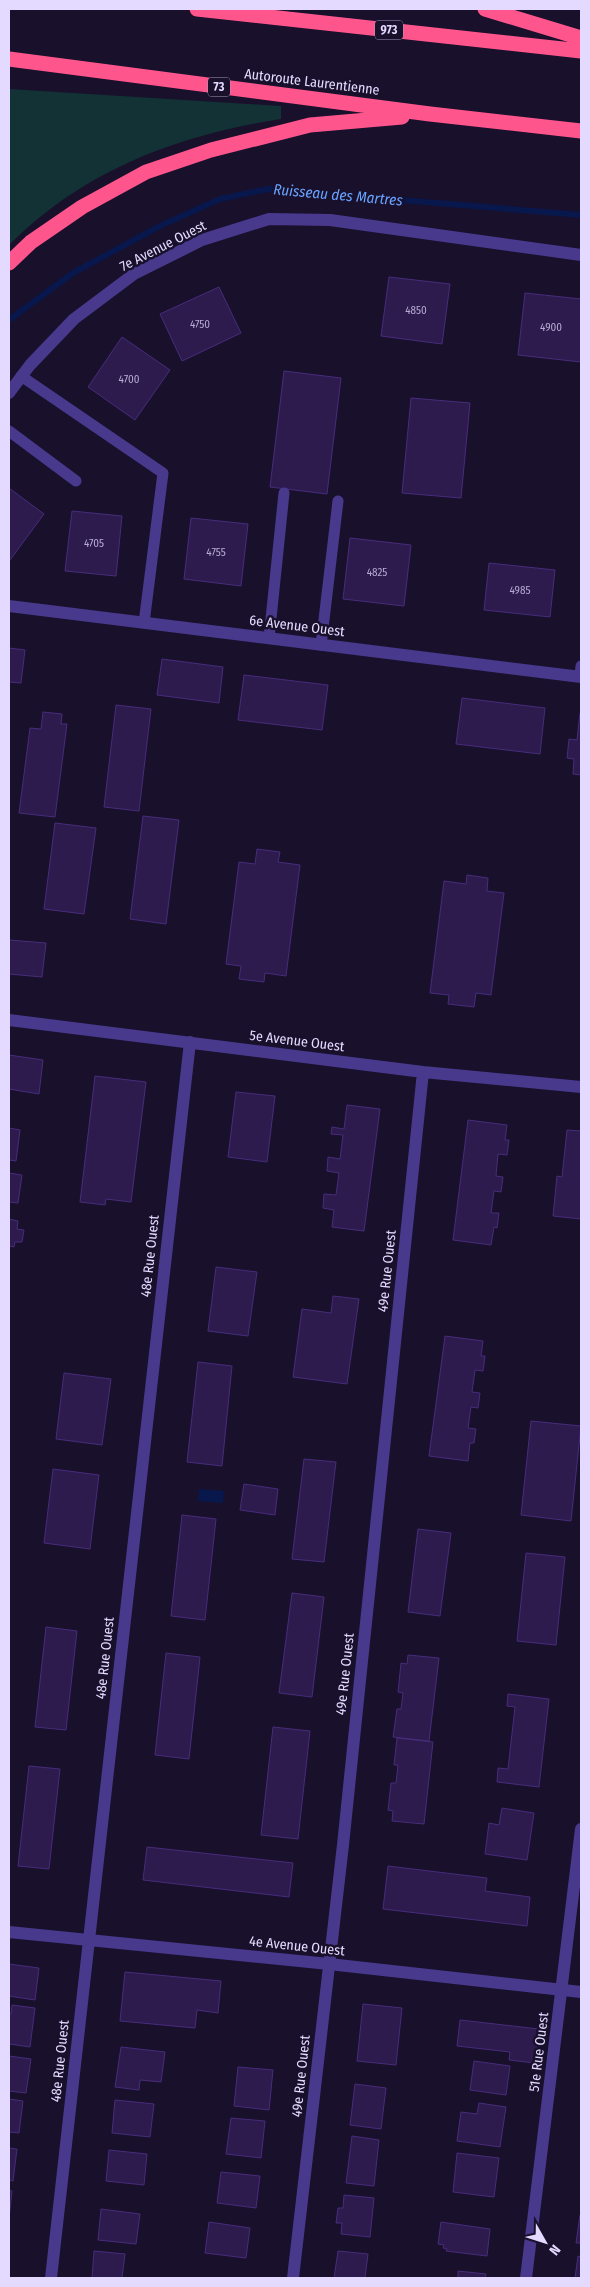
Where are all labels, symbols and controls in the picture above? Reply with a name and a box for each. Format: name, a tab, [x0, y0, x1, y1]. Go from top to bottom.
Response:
road number: 973	[375, 20, 403, 40]
street label: Autoroute Laurentienne	[243, 65, 381, 99]
road number: 73	[208, 77, 230, 96]
water label: Ruisseau des Martres	[273, 180, 404, 210]
street label: 7e Avenue Ouest	[117, 217, 209, 275]
house number: 4850	[405, 304, 427, 317]
house number: 4750	[190, 318, 210, 331]
house number: 4900	[540, 321, 562, 334]
house number: 4700	[119, 373, 140, 386]
house number: 4705	[84, 537, 104, 550]
house number: 4755	[206, 546, 226, 559]
house number: 4825	[367, 566, 387, 579]
house number: 4985	[509, 584, 531, 597]
street label: 6e Avenue Ouest	[248, 612, 346, 640]
street label: 5e Avenue Ouest	[249, 1027, 346, 1055]
street label: 48e Rue Ouest	[137, 1214, 163, 1298]
street label: 49e Rue Ouest	[374, 1229, 400, 1313]
street label: 48e Rue Ouest	[92, 1616, 118, 1700]
street label: 49e Rue Ouest	[332, 1632, 358, 1716]
street label: 4e Avenue Ouest	[248, 1933, 346, 1960]
street label: 51e Rue Ouest	[526, 2011, 552, 2093]
street label: 48e Rue Ouest	[47, 2019, 73, 2103]
street label: 49e Rue Ouest	[288, 2034, 314, 2118]
north arrow	[520, 2217, 570, 2267]
text: N	[545, 2241, 564, 2258]

